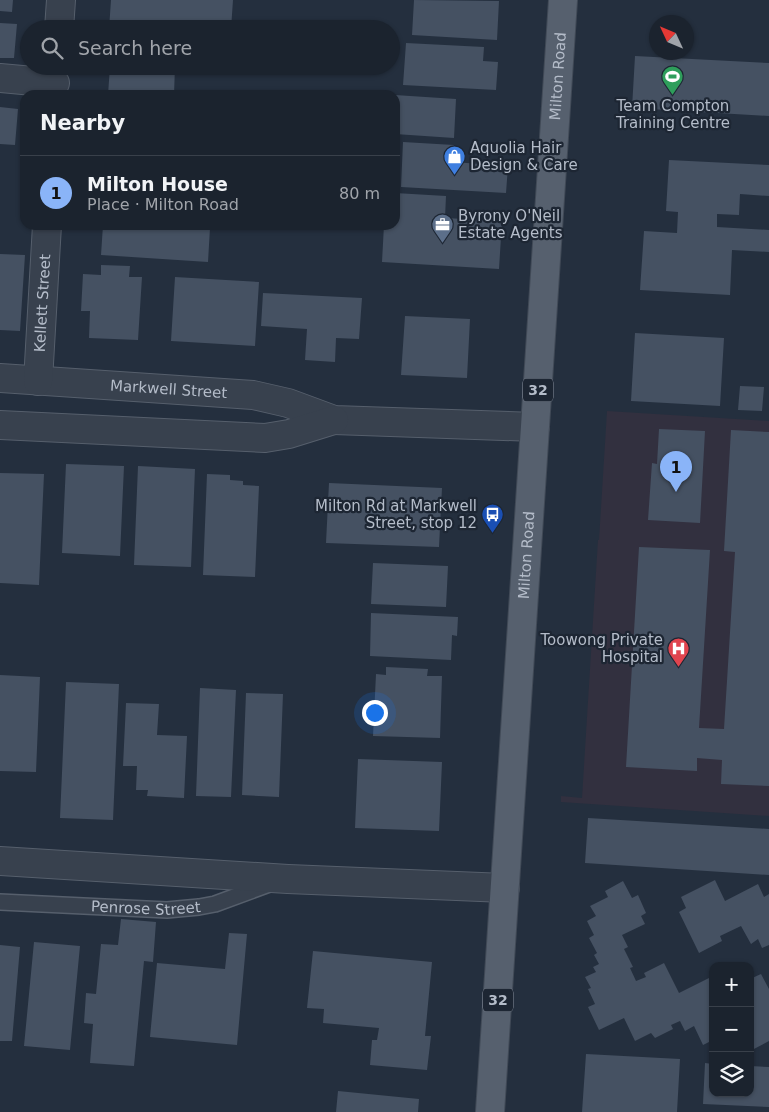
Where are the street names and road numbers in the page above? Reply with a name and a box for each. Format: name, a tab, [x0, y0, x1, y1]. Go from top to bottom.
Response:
street label: Milton Road	[546, 32, 570, 121]
street label: Kellett Street	[31, 254, 54, 353]
street label: Markwell Street	[110, 376, 228, 402]
road number: 32	[523, 378, 553, 402]
street label: Milton Road	[515, 511, 538, 600]
street label: Penrose Street	[91, 897, 201, 919]
road number: 32	[483, 988, 513, 1012]

